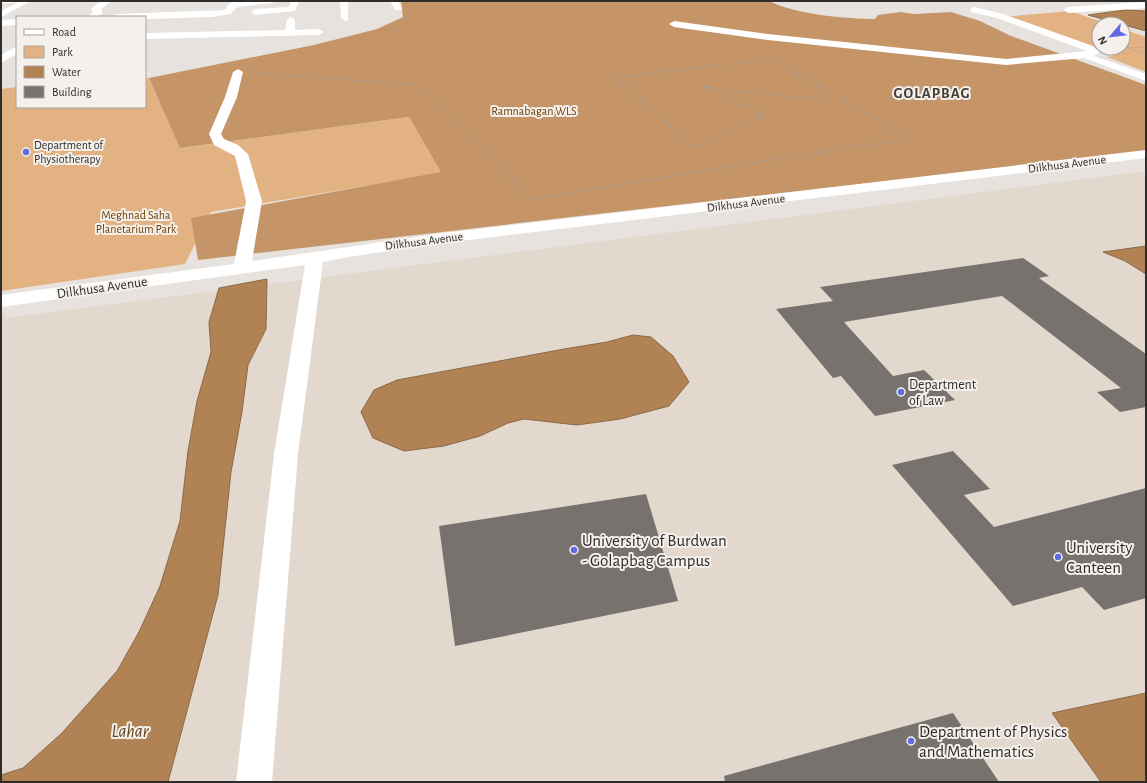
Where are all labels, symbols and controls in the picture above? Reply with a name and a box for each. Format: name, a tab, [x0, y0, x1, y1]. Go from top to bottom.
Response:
legend	[16, 16, 146, 108]
north arrow	[1091, 16, 1131, 56]
text: Road	[52, 26, 76, 38]
text: N	[1096, 34, 1109, 46]
text: Park	[52, 46, 73, 58]
text: Water	[52, 66, 81, 78]
text: Building	[52, 86, 92, 98]
district label: GOLAPBAG	[894, 86, 970, 101]
park label: Ramnabagan WLS	[491, 105, 577, 117]
place label: Department of Physiotherapy	[34, 139, 104, 166]
marker: Department of Physiotherapy	[21, 147, 31, 157]
street label: Dilkhusa Avenue	[1027, 153, 1107, 175]
street label: Dilkhusa Avenue	[706, 192, 786, 214]
park label: Meghnad Saha Planetarium Park	[96, 209, 177, 235]
street label: Dilkhusa Avenue	[384, 230, 464, 252]
street label: Dilkhusa Avenue	[56, 275, 148, 301]
place label: Department of Law	[909, 378, 977, 408]
marker: Department of Law	[896, 387, 906, 397]
place label: University of Burdwan - Golapbag Campus	[582, 532, 727, 569]
place label: University Canteen	[1066, 539, 1133, 576]
marker: University of Burdwan - Golapbag Campus	[569, 545, 579, 555]
marker: University Canteen	[1053, 552, 1063, 562]
water label: Lahar	[111, 723, 150, 741]
place label: Department of Physics and Mathematics	[919, 723, 1067, 760]
marker: Department of Physics and Mathematics	[906, 736, 916, 746]

